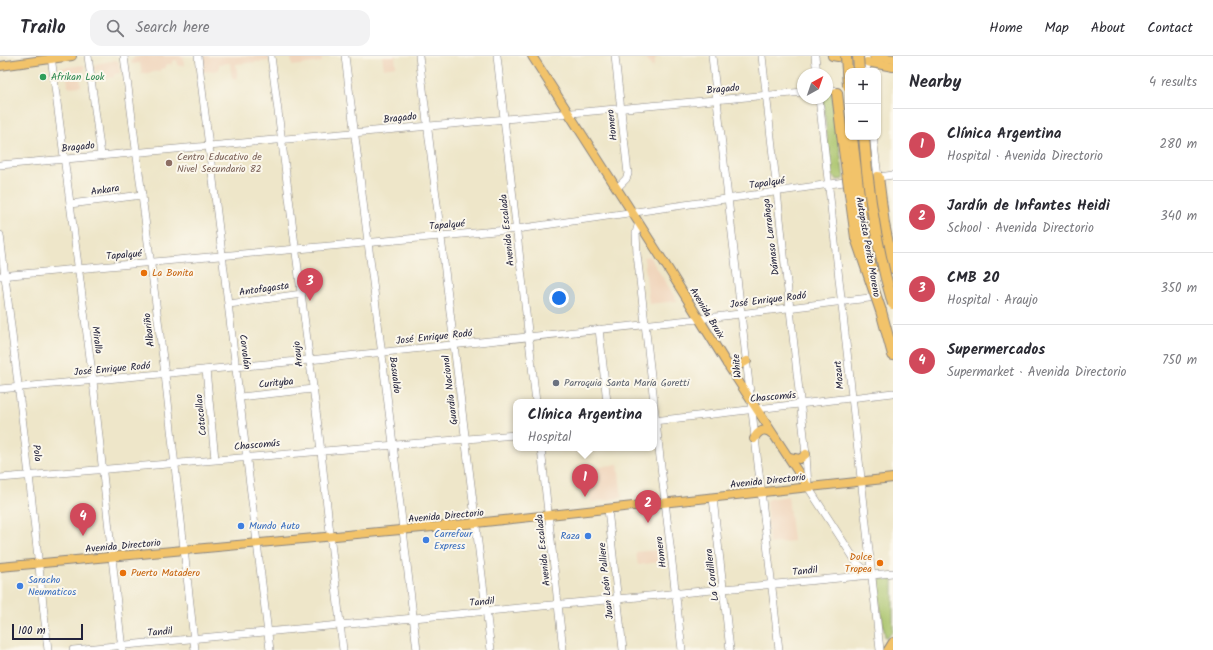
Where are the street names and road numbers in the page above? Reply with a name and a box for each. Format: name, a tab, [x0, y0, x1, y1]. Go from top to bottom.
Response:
street label: Bragado	[706, 80, 741, 98]
street label: Bragado	[383, 108, 418, 128]
street label: Homero	[602, 108, 622, 142]
street label: Bragado	[61, 137, 96, 157]
street label: Tapalqué	[748, 172, 786, 193]
street label: Ankara	[90, 180, 121, 200]
street label: Avenida Escalada	[495, 193, 519, 267]
street label: Autopista Perito Moreno	[851, 196, 885, 299]
street label: Dámaso Larrañaga	[758, 197, 784, 276]
street label: Tapalqué	[428, 215, 466, 235]
street label: Tapalqué	[105, 245, 143, 265]
street label: Antofagasta	[238, 278, 290, 300]
street label: Avenida Bruix	[685, 284, 729, 342]
street label: José Enrique Rodó	[729, 287, 807, 313]
street label: Albariño	[139, 312, 159, 348]
street label: Miralla	[87, 325, 107, 355]
street label: José Enrique Rodó	[395, 325, 473, 349]
street label: Corvalán	[235, 334, 255, 370]
street label: Araujo	[288, 340, 308, 368]
street label: White	[728, 353, 746, 379]
street label: Guardia Nacional	[438, 354, 462, 426]
street label: Basualdo	[385, 356, 405, 395]
street label: José Enrique Rodó	[73, 358, 151, 380]
street label: Mozart	[830, 360, 848, 390]
street label: Curityba	[258, 373, 295, 393]
street label: Chascomús	[749, 387, 797, 407]
street label: Cotocollao	[191, 393, 211, 437]
street label: Chascomús	[233, 435, 281, 455]
street label: Pola	[28, 444, 46, 463]
street label: Avenida Directorio	[729, 469, 807, 493]
street label: Avenida Directorio	[407, 505, 485, 527]
street label: Avenida Escalada	[531, 513, 555, 587]
street label: Avenida Directorio	[84, 535, 162, 557]
street label: Homero	[651, 535, 671, 569]
street label: Juan León Palliere	[594, 541, 618, 620]
street label: La Cordillera	[701, 548, 723, 602]
street label: Tandil	[792, 562, 819, 580]
street label: Tandil	[469, 593, 496, 611]
street label: Tandil	[147, 623, 174, 641]

